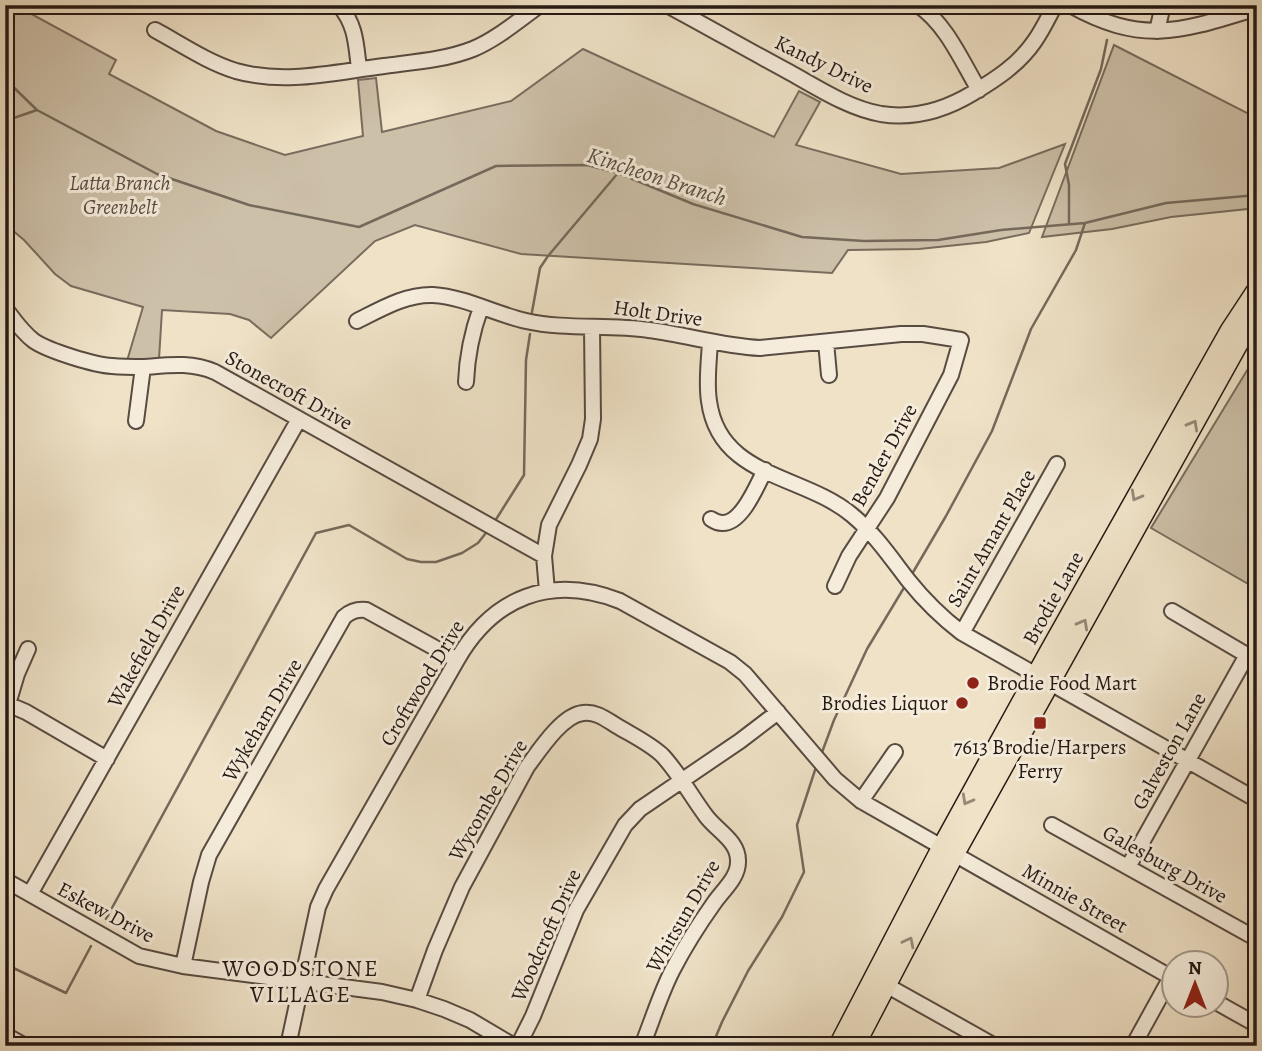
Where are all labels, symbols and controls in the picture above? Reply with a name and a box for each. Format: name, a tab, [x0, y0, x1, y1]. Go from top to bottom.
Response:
street label: Kandy Drive	[770, 28, 878, 100]
water label: Kincheon Branch	[583, 139, 731, 214]
park label: Latta Branch Greenbelt	[69, 169, 171, 221]
street label: Holt Drive	[612, 293, 704, 333]
street label: Stonecroft Drive	[220, 343, 358, 437]
street label: Bender Drive	[844, 399, 924, 511]
one-way arrow	[1185, 420, 1198, 432]
street label: Saint Amant Place	[940, 464, 1042, 612]
one-way arrow	[1131, 489, 1144, 502]
street label: Brodie Lane	[1016, 546, 1090, 650]
street label: Wakefield Drive	[100, 579, 191, 713]
street label: Croftwood Drive	[373, 615, 471, 751]
one-way arrow	[1075, 618, 1088, 631]
street label: Wykeham Drive	[215, 653, 309, 787]
place label: Brodie Food Mart	[987, 669, 1137, 697]
marker: Brodie Food Mart	[965, 675, 981, 691]
street label: Galveston Lane	[1125, 687, 1213, 815]
place label: Brodies Liquor	[821, 689, 948, 717]
marker: Brodies Liquor	[954, 695, 970, 711]
marker: 7613 Brodie/Harpers Ferry	[1032, 715, 1048, 731]
place label: 7613 Brodie/Harpers Ferry	[954, 733, 1126, 785]
street label: Wycombe Drive	[441, 734, 534, 867]
one-way arrow	[962, 792, 975, 805]
street label: Galesburg Drive	[1098, 818, 1232, 910]
street label: Whitsun Drive	[639, 854, 727, 978]
street label: Minnie Street	[1017, 856, 1133, 940]
street label: Woodcroft Drive	[504, 864, 588, 1007]
street label: Eskew Drive	[52, 875, 160, 949]
one-way arrow	[901, 937, 915, 949]
north arrow	[1160, 950, 1230, 1020]
district label: WOODSTONE VILLAGE	[221, 953, 380, 1010]
text: N	[1188, 955, 1202, 981]

